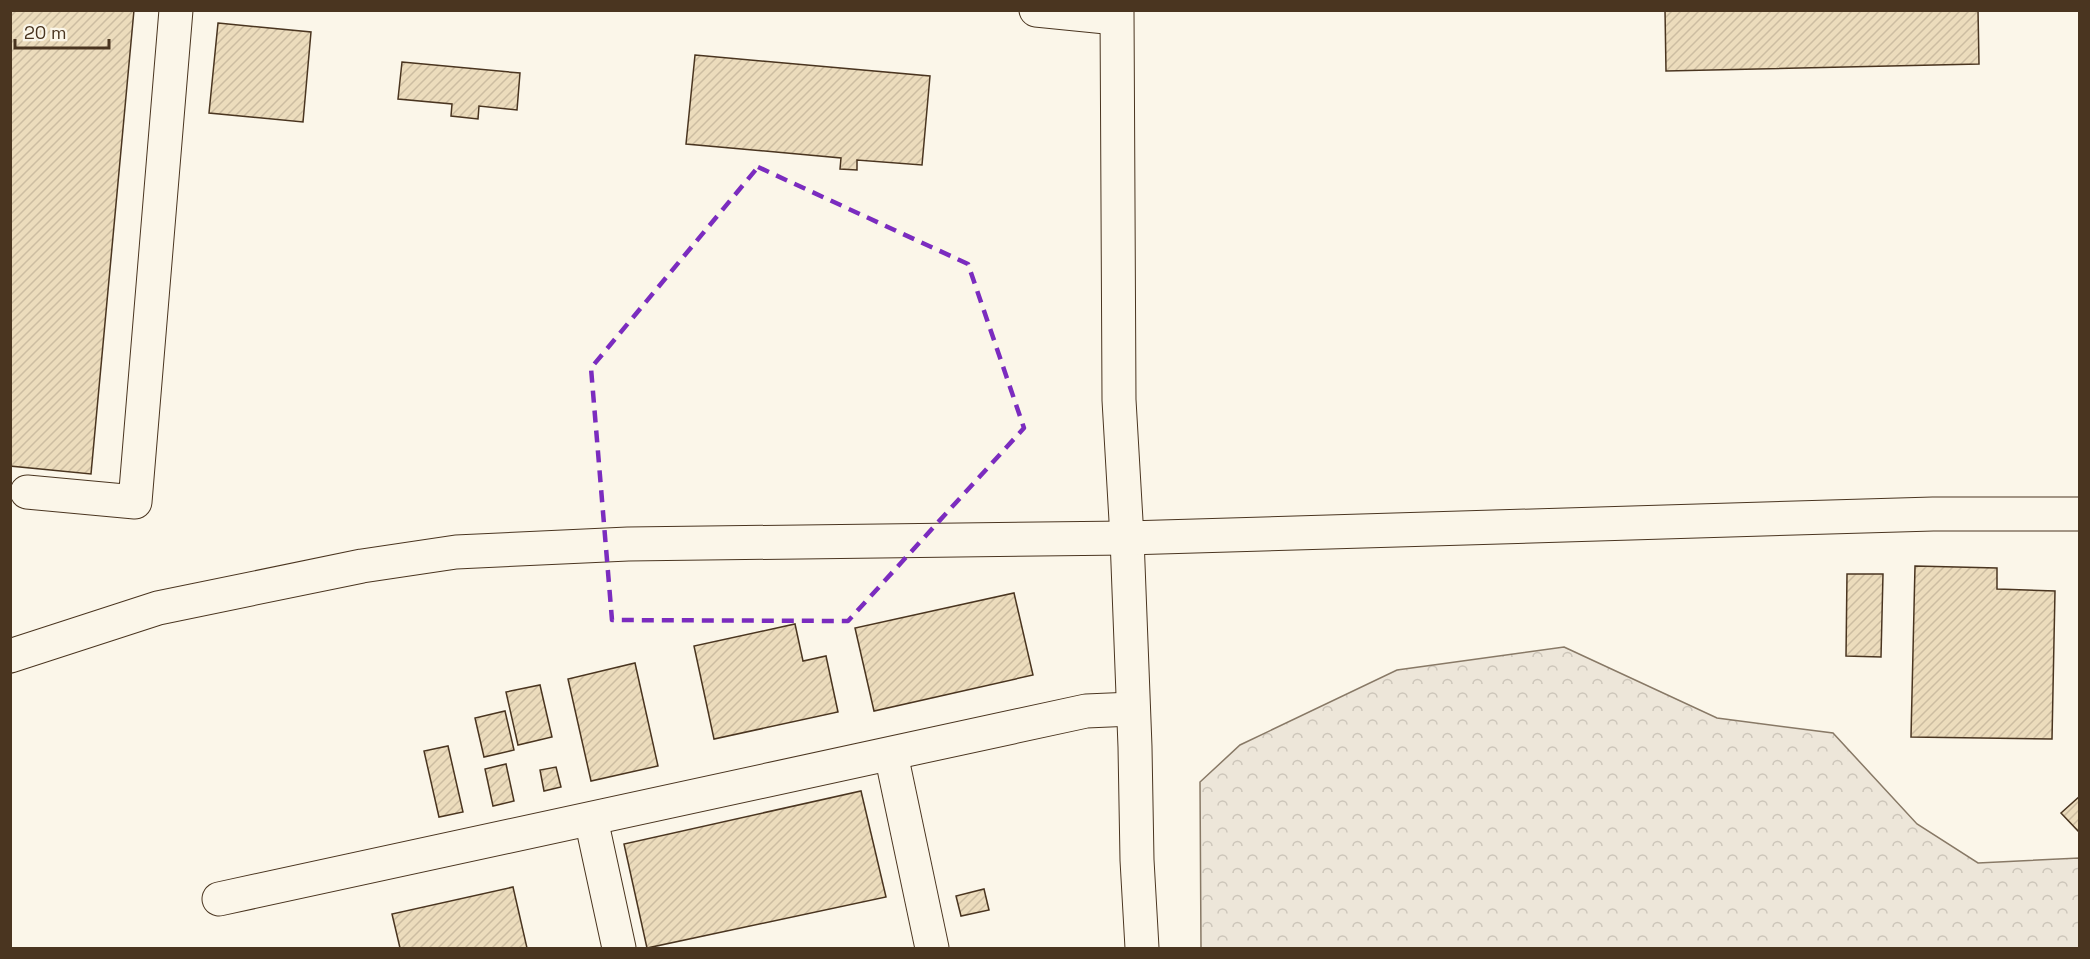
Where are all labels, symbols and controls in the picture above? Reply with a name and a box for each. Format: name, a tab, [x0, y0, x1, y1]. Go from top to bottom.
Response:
scale bar	[15, 12, 110, 50]
text: 20 m	[24, 21, 67, 44]

